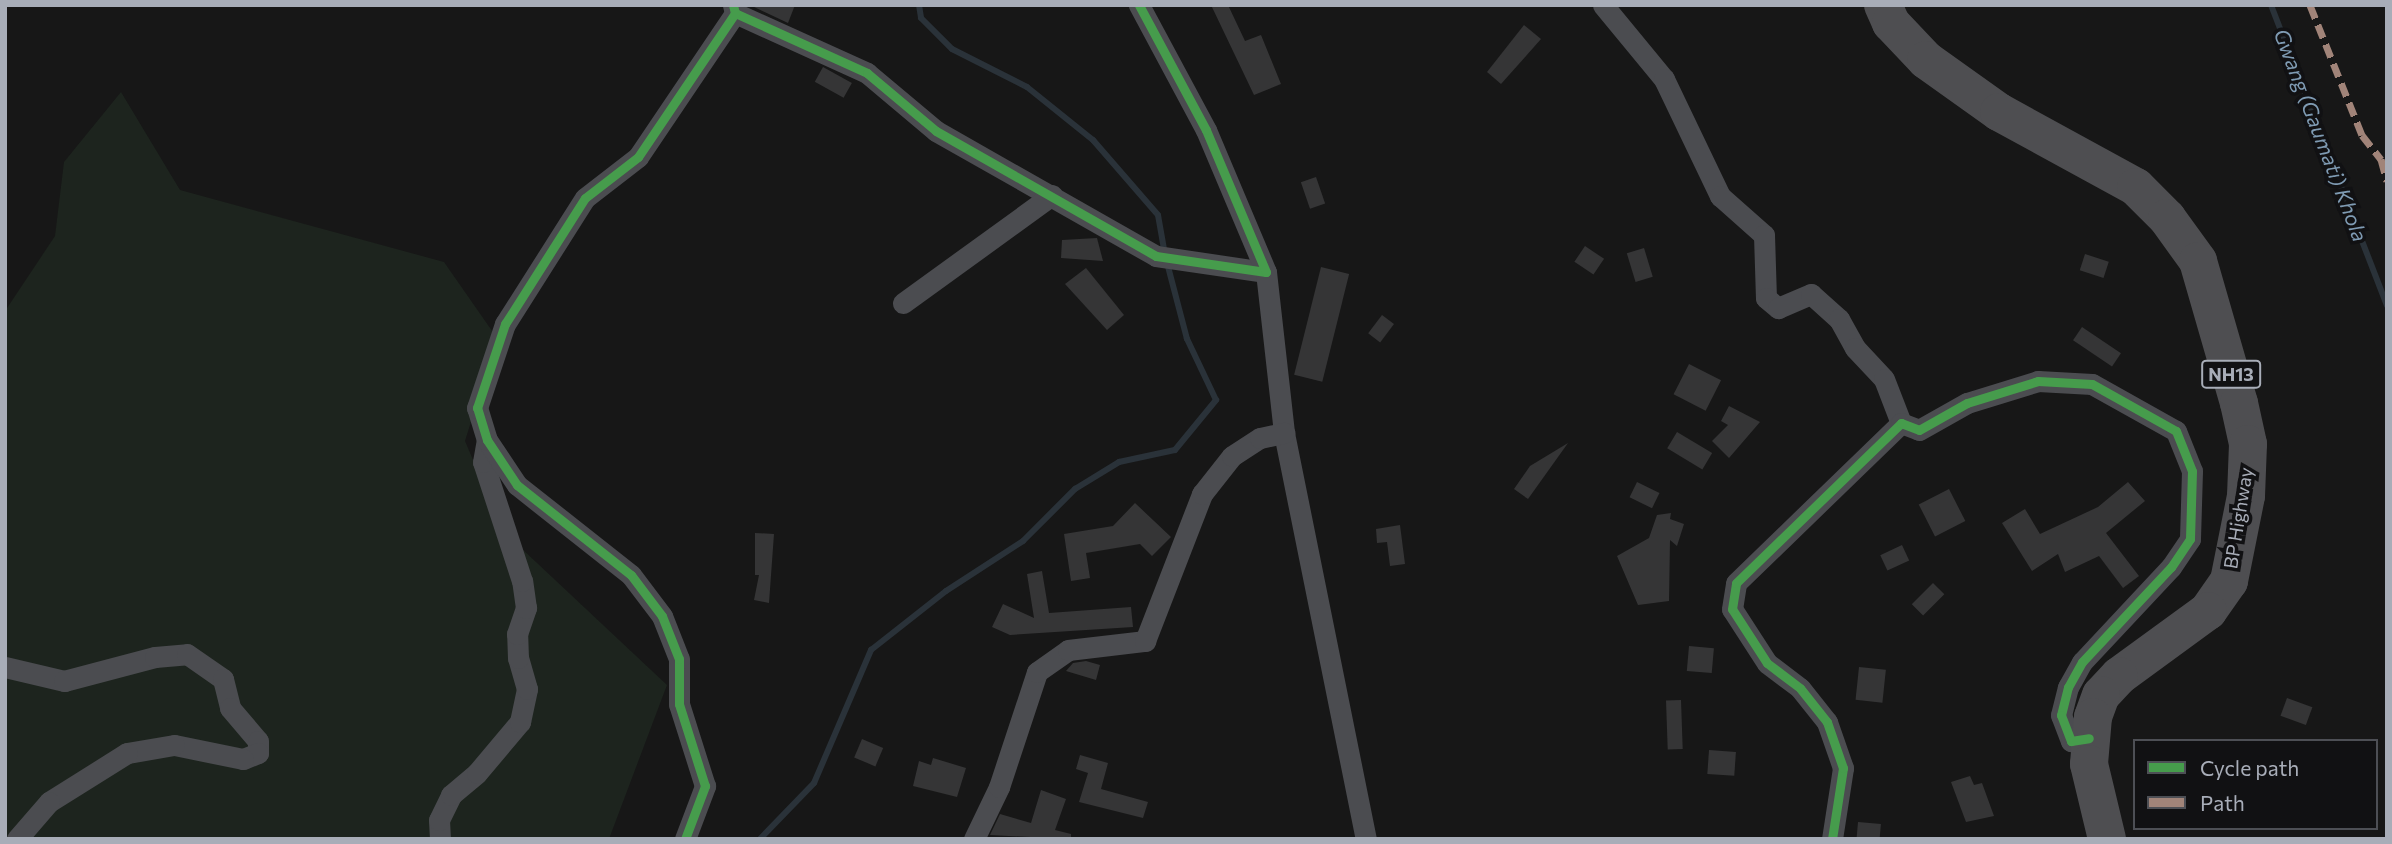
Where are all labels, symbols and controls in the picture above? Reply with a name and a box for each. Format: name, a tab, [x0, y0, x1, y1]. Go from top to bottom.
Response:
water label: Gwang (Gaumati) Khola	[2269, 25, 2373, 245]
road number: NH13	[2200, 360, 2262, 388]
street label: BP Highway	[2219, 466, 2257, 570]
legend	[2133, 739, 2378, 830]
text: Cycle path	[2200, 755, 2299, 780]
text: Path	[2200, 790, 2245, 815]

